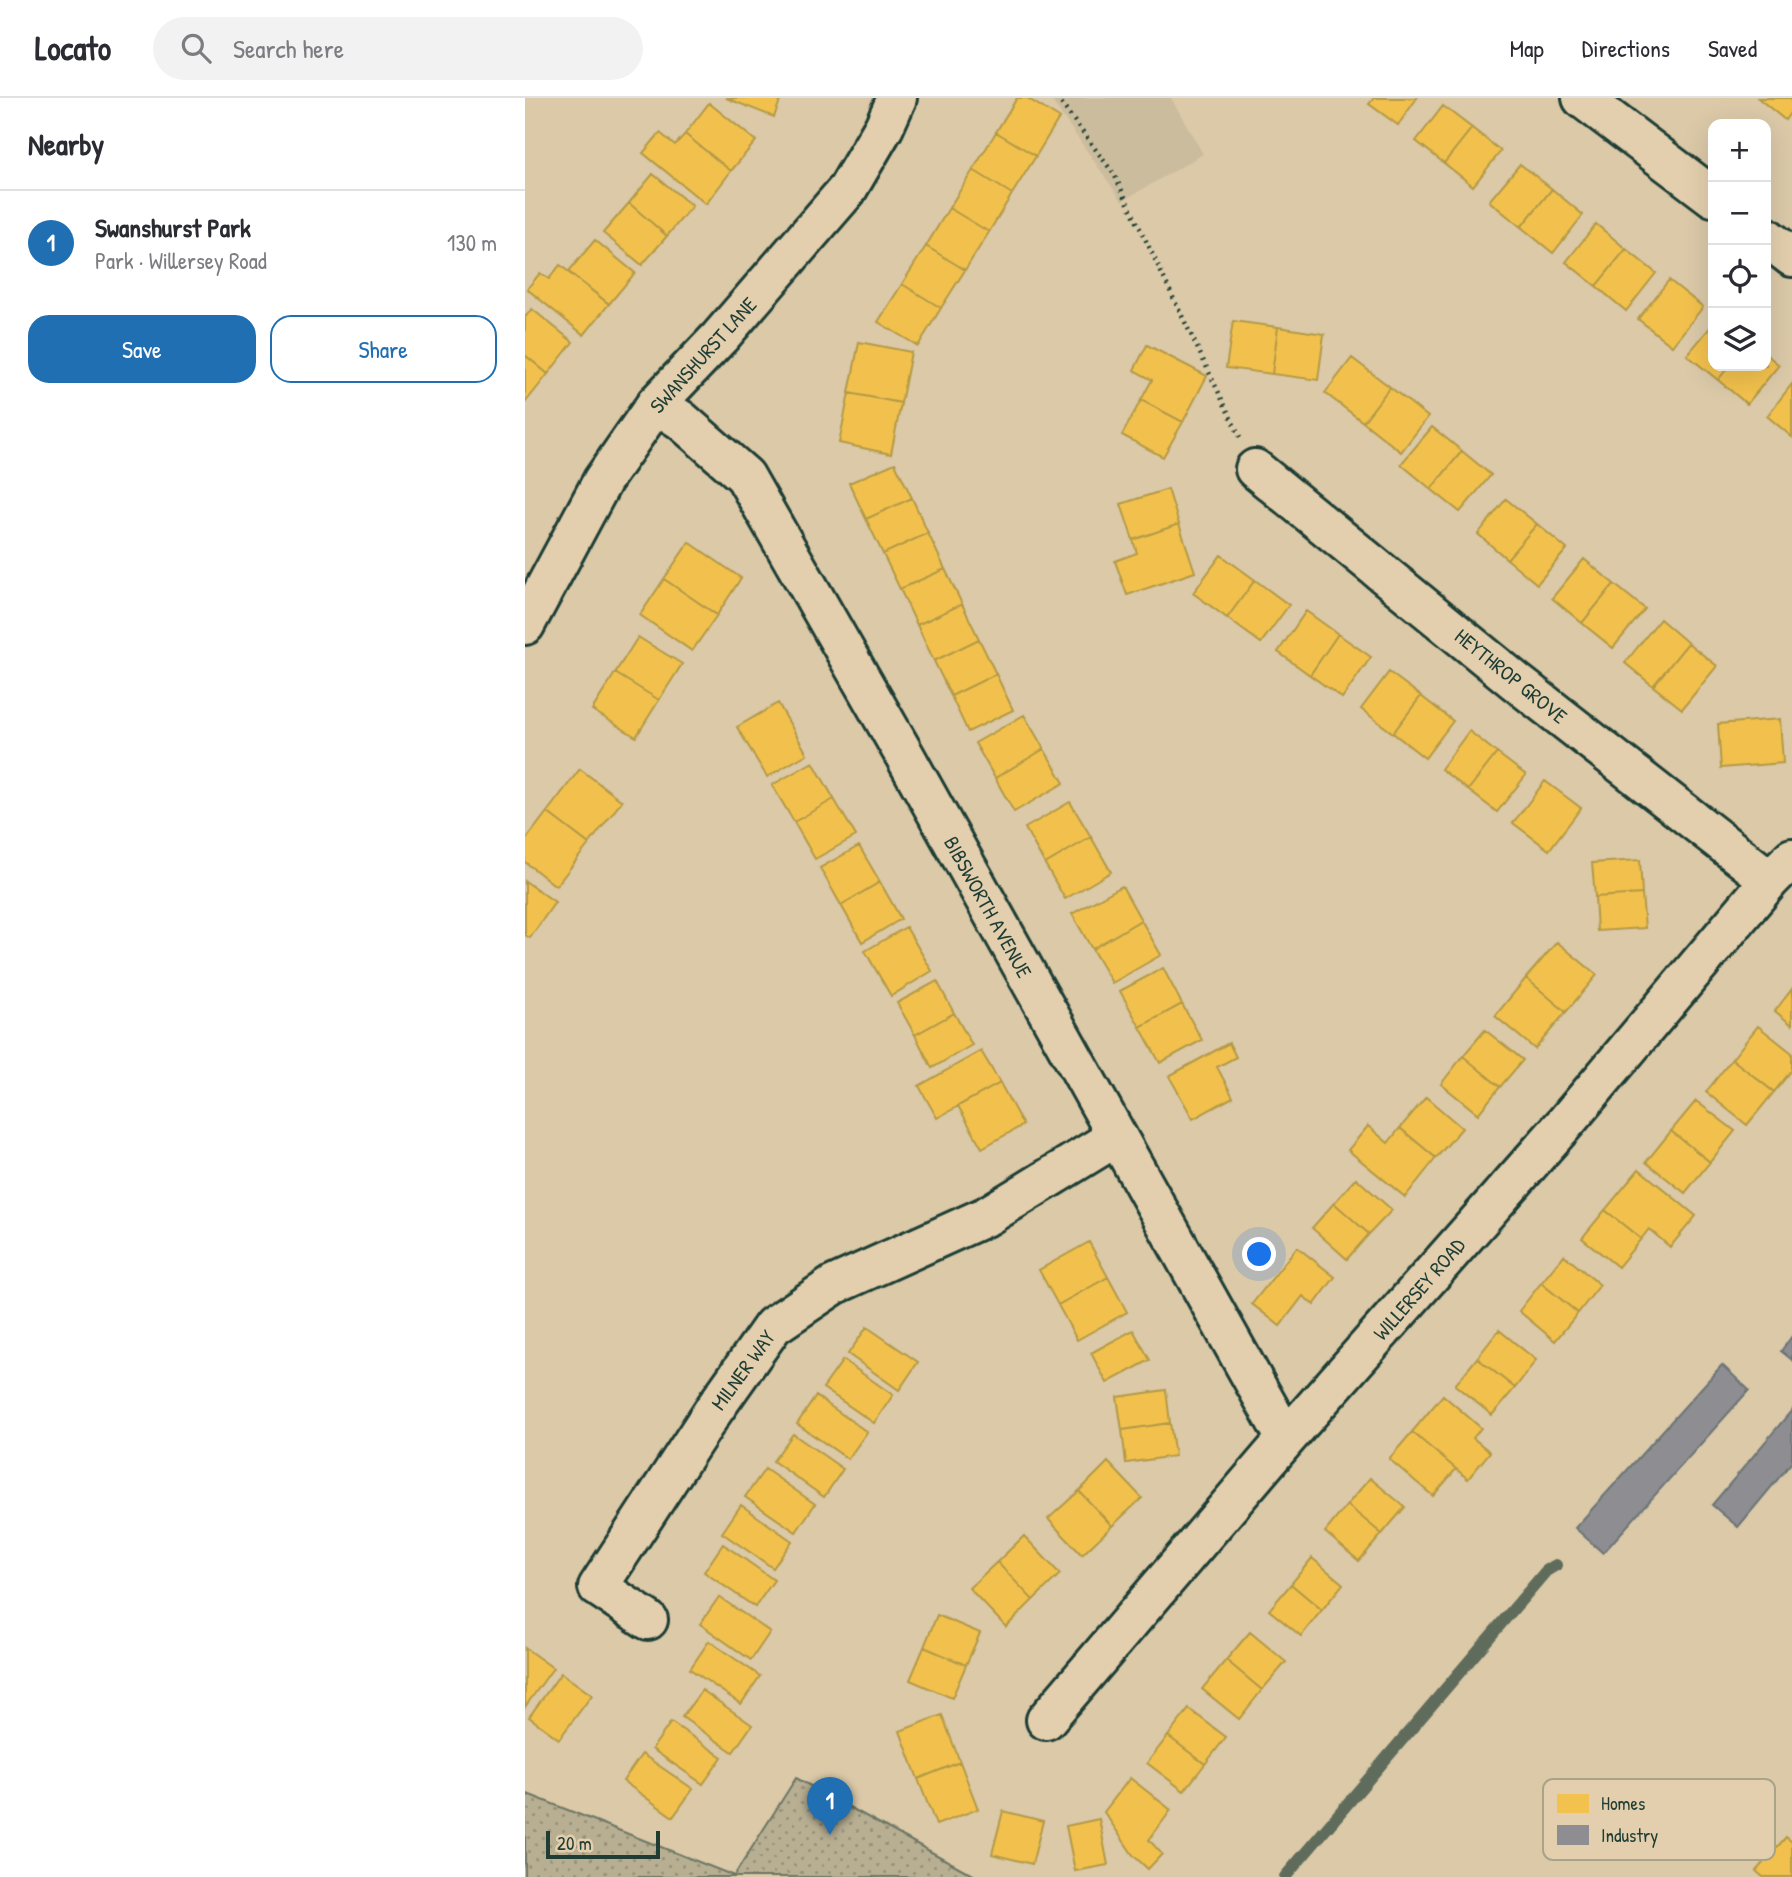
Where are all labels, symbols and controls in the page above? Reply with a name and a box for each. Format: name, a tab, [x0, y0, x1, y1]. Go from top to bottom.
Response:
search box	[153, 17, 643, 80]
text: Locato	[35, 26, 111, 70]
icon: search	[177, 29, 215, 67]
text: Search here	[233, 31, 344, 66]
text: Map	[1510, 32, 1544, 64]
text: Directions	[1582, 32, 1670, 64]
text: Saved	[1708, 32, 1757, 64]
map controls	[1708, 119, 1771, 371]
button: +	[1708, 119, 1771, 182]
text: Nearby	[28, 124, 104, 164]
button: −	[1708, 182, 1771, 245]
text: Swanshurst Park	[95, 210, 251, 245]
text: 1	[47, 227, 55, 258]
text: 130 m	[447, 227, 497, 258]
text: Park · Willersey Road	[95, 245, 267, 276]
button: locate	[1708, 245, 1771, 308]
street label: SWANSHURST LANE	[643, 291, 763, 419]
button: layers	[1708, 308, 1771, 371]
button: Save	[28, 315, 256, 383]
button: Share	[270, 315, 497, 383]
street label: HEYTHROP GROVE	[1449, 622, 1573, 730]
street label: BIBSWORTH AVENUE	[937, 831, 1039, 983]
street label: WILLERSEY ROAD	[1366, 1232, 1472, 1346]
your location	[1242, 1237, 1276, 1271]
street label: MILNER WAY	[704, 1323, 782, 1416]
pin: 1	[807, 1777, 853, 1835]
legend	[1543, 1779, 1775, 1860]
text: Homes	[1601, 1790, 1645, 1816]
text: Industry	[1601, 1822, 1658, 1848]
scale bar	[546, 1828, 660, 1860]
text: 20 m	[557, 1830, 592, 1856]

